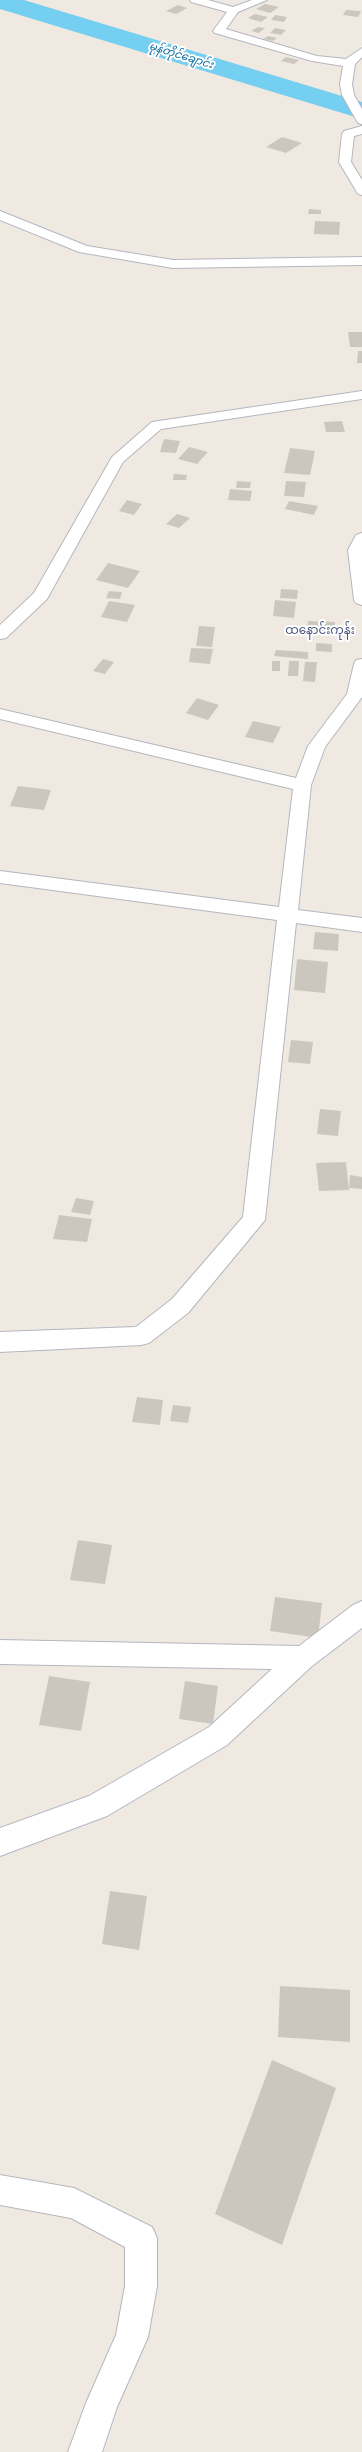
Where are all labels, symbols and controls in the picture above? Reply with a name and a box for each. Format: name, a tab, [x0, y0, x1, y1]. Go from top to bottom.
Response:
water label: မုန်တိုင်ချောင်း	[147, 40, 215, 72]
district label: ထနောင်းကုန်း	[285, 624, 355, 638]

